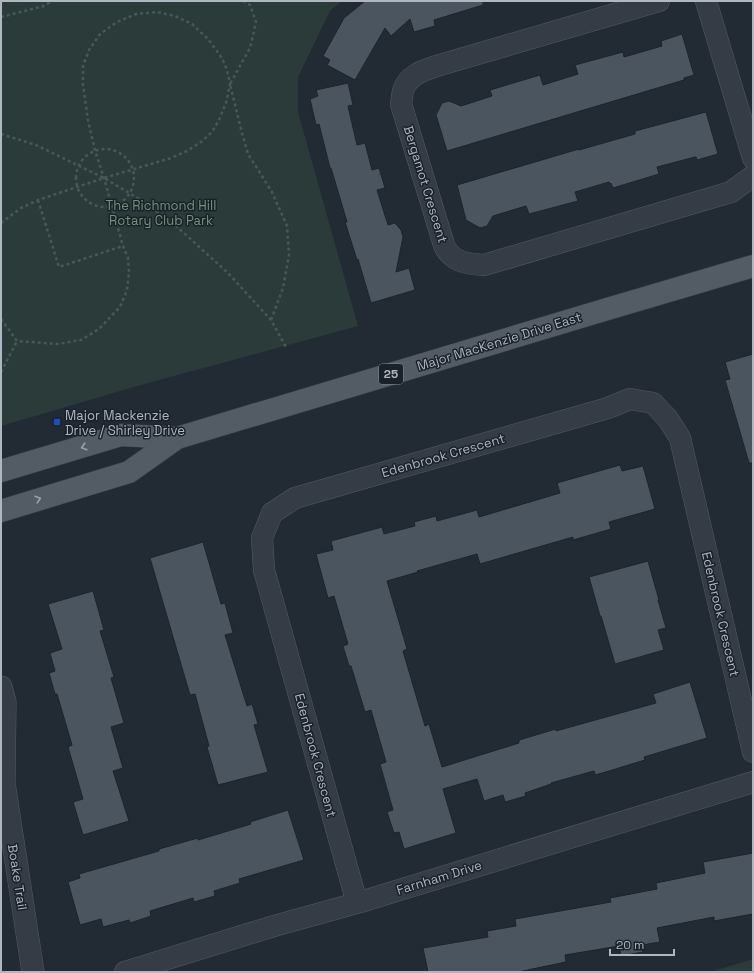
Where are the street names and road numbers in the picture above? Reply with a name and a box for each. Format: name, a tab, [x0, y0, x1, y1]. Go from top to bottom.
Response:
street label: Bergamot Crescent	[400, 123, 451, 245]
street label: Major MacKenzie Drive East	[415, 308, 583, 375]
road number: 25	[379, 364, 403, 384]
street label: Edenbrook Crescent	[379, 430, 507, 481]
street label: Edenbrook Crescent	[698, 550, 743, 678]
street label: Edenbrook Crescent	[291, 691, 340, 819]
street label: Boake Trail	[4, 843, 31, 911]
street label: Farnham Drive	[394, 856, 484, 899]

